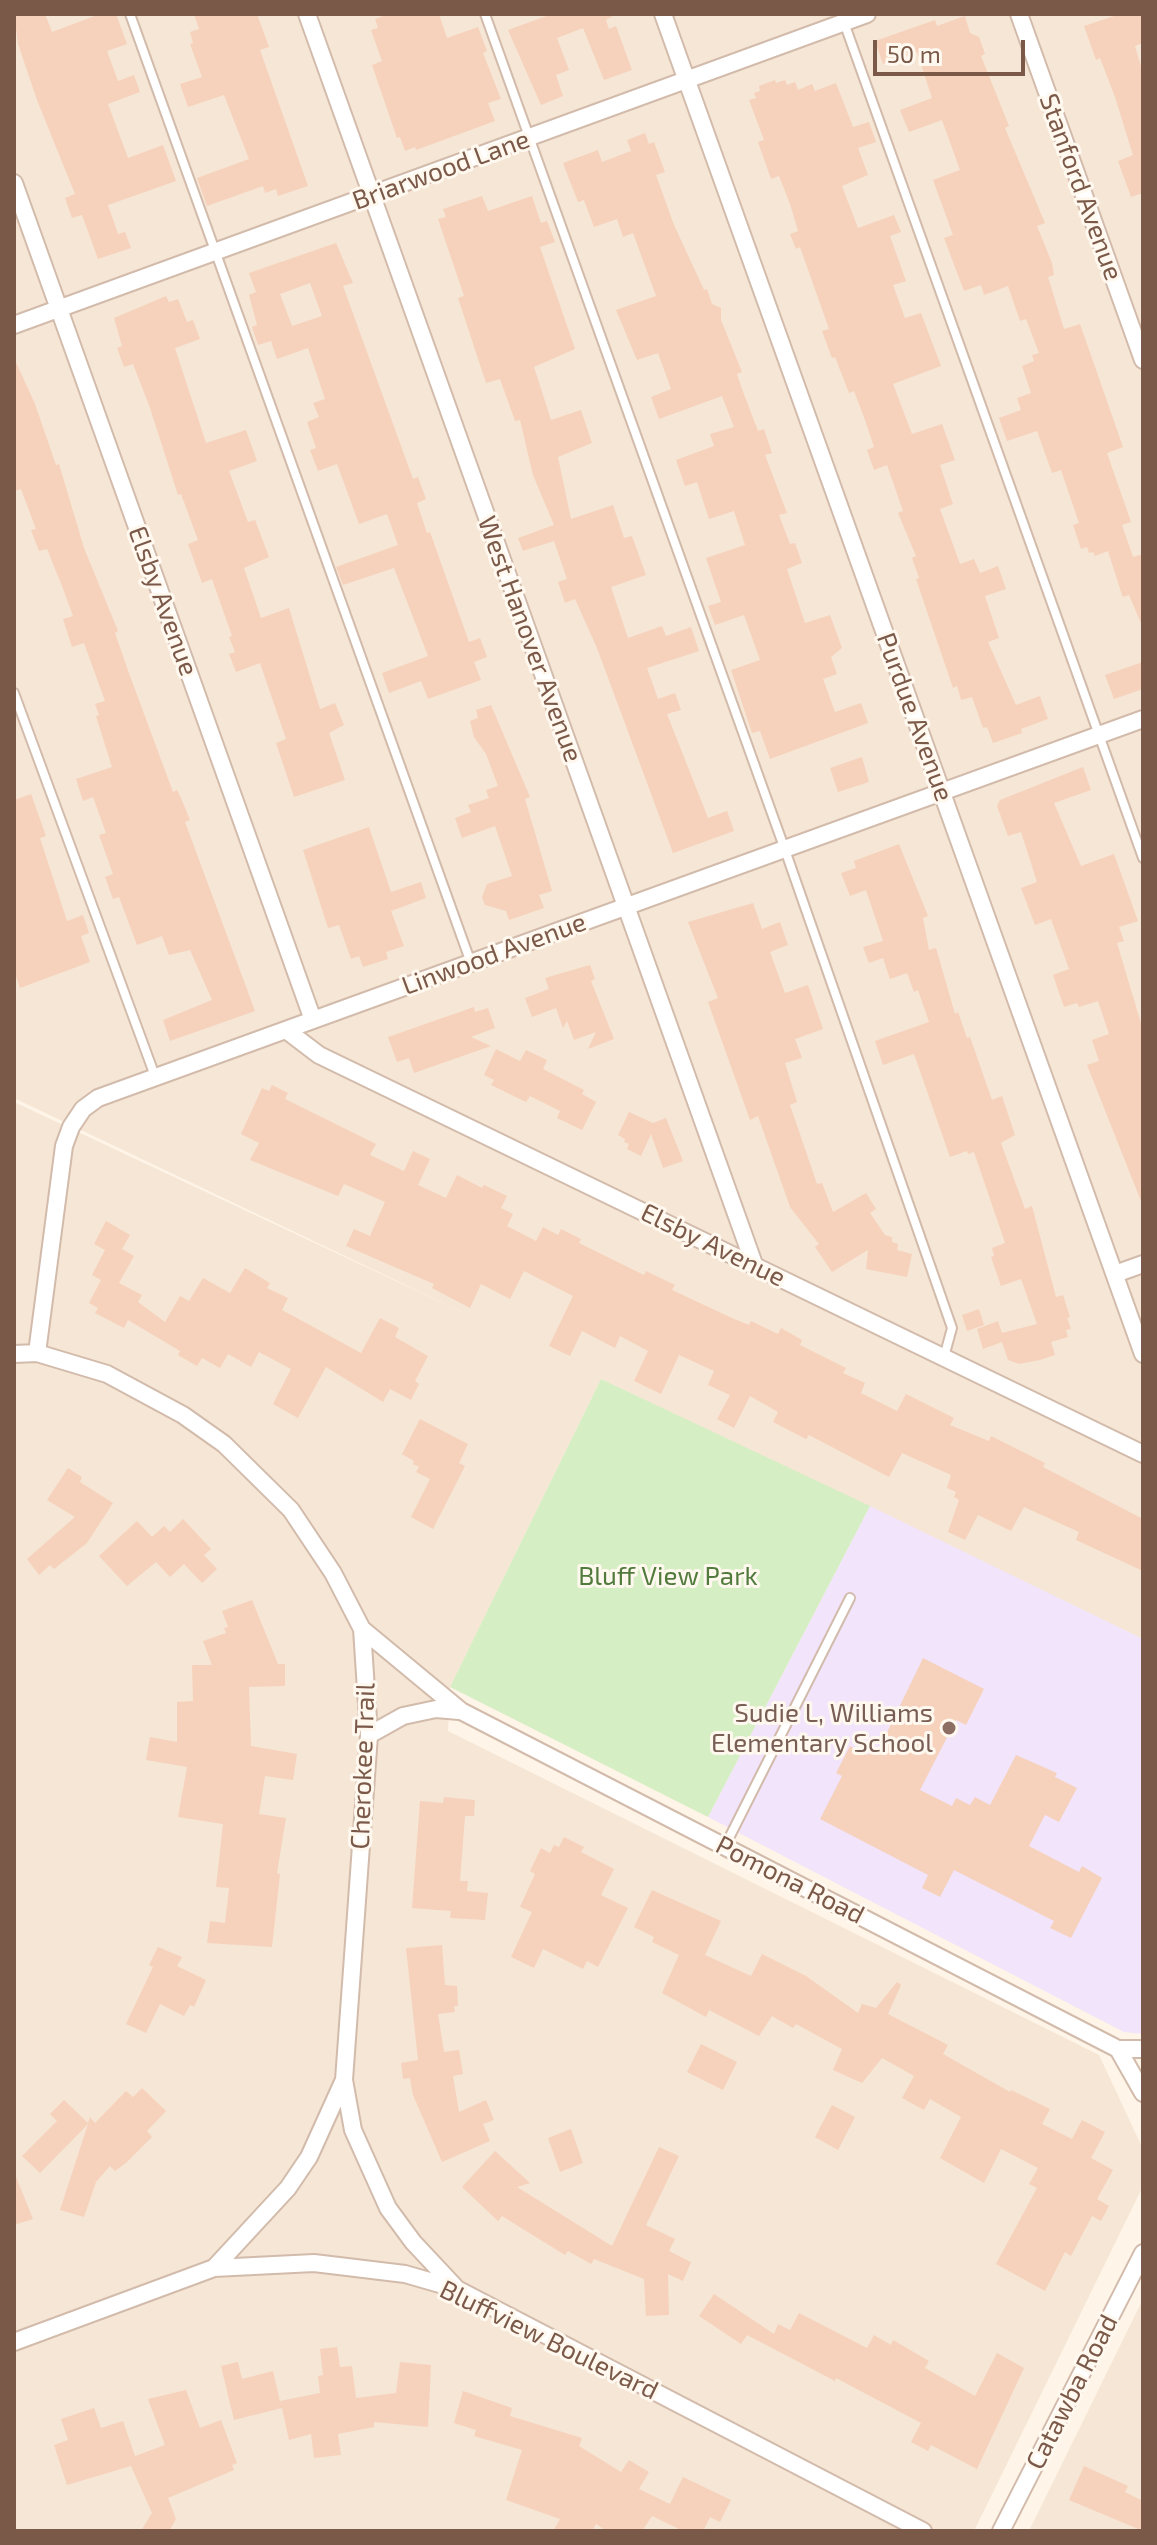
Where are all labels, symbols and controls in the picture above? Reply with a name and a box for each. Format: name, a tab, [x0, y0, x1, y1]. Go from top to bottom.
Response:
scale bar	[877, 24, 1029, 74]
text: 50 m	[887, 39, 941, 68]
street label: Stanford Avenue	[1033, 90, 1129, 284]
street label: Briarwood Lane	[348, 124, 534, 216]
street label: West Hanover Avenue	[471, 512, 589, 766]
street label: Elsby Avenue	[122, 522, 204, 680]
street label: Purdue Avenue	[870, 629, 960, 805]
street label: Linwood Avenue	[398, 906, 590, 1002]
street label: Elsby Avenue	[636, 1197, 790, 1293]
park label: Bluff View Park	[578, 1560, 758, 1592]
street label: Cherokee Trail	[344, 1682, 382, 1850]
place label: Sudie L, Williams Elementary School	[711, 1697, 933, 1758]
marker: Sudie L, Williams Elementary School	[940, 1719, 958, 1737]
street label: Pomona Road	[711, 1829, 869, 1931]
street label: Bluffview Boulevard	[435, 2274, 663, 2406]
street label: Catawba Road	[1020, 2309, 1124, 2475]

